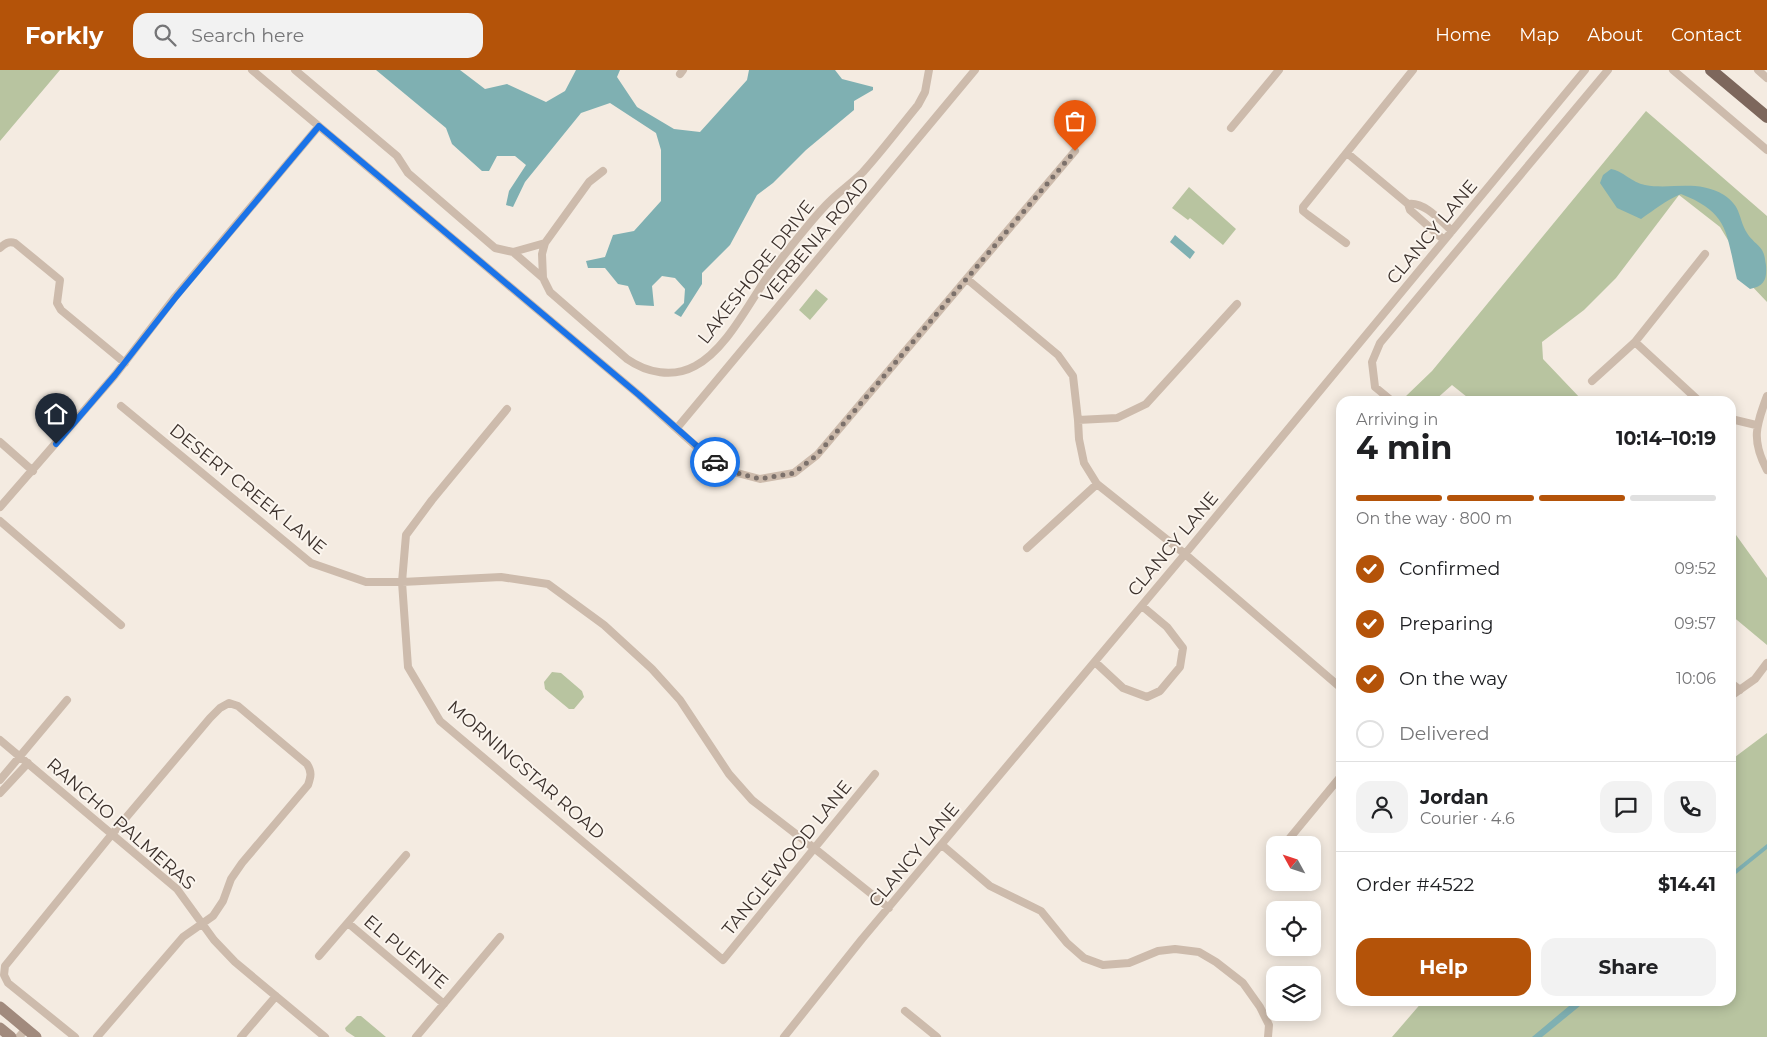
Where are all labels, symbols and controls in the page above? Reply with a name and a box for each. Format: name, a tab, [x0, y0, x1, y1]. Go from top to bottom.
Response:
search box	[133, 13, 483, 58]
text: Forkly	[25, 21, 103, 50]
icon: search	[151, 21, 179, 49]
text: Search here	[191, 24, 304, 47]
text: Home	[1435, 24, 1491, 46]
text: Map	[1519, 24, 1559, 46]
text: About	[1587, 24, 1643, 46]
text: Contact	[1671, 24, 1742, 46]
pin	[1054, 100, 1096, 151]
icon: bag	[1061, 107, 1089, 135]
street label: VERBENIA ROAD	[756, 173, 874, 307]
street label: CLANCY LANE	[1382, 175, 1482, 289]
street label: LAKESHORE DRIVE	[693, 196, 819, 348]
pin	[35, 393, 77, 444]
icon: home	[42, 400, 70, 428]
text: Arriving in	[1356, 410, 1438, 429]
street label: DESERT CREEK LANE	[165, 419, 331, 559]
text: 10:14–10:19	[1616, 427, 1716, 450]
text: 4 min	[1356, 428, 1452, 467]
courier	[690, 437, 740, 487]
icon: car	[701, 448, 729, 476]
street label: CLANCY LANE	[1123, 487, 1223, 601]
text: On the way · 800 m	[1356, 509, 1512, 528]
icon: check	[1356, 555, 1384, 583]
text: Confirmed	[1399, 557, 1500, 580]
text: 09:52	[1674, 559, 1716, 578]
icon: check	[1356, 610, 1384, 638]
text: Preparing	[1399, 612, 1494, 635]
text: 09:57	[1674, 614, 1716, 633]
icon: check	[1356, 665, 1384, 693]
text: On the way	[1399, 667, 1507, 690]
text: 10:06	[1676, 669, 1716, 688]
street label: MORNINGSTAR ROAD	[443, 696, 609, 844]
text: Delivered	[1399, 722, 1490, 745]
street label: RANCHO PALMERAS	[42, 753, 200, 895]
street label: TANGLEWOOD LANE	[718, 776, 856, 940]
button: person	[1356, 781, 1408, 833]
button: chat	[1600, 781, 1652, 833]
button: phone	[1664, 781, 1716, 833]
text: Jordan	[1420, 786, 1489, 809]
street label: CLANCY LANE	[864, 798, 964, 912]
text: Courier · 4.6	[1420, 809, 1515, 828]
north arrow	[1266, 836, 1321, 891]
map controls	[1266, 836, 1321, 1021]
text: Order #4522	[1356, 873, 1474, 896]
text: $14.41	[1658, 873, 1716, 896]
button: locate	[1266, 901, 1321, 956]
street label: EL PUENTE	[359, 910, 453, 994]
button: Help	[1356, 938, 1531, 996]
button: Share	[1541, 938, 1716, 996]
button: layers	[1266, 966, 1321, 1021]

